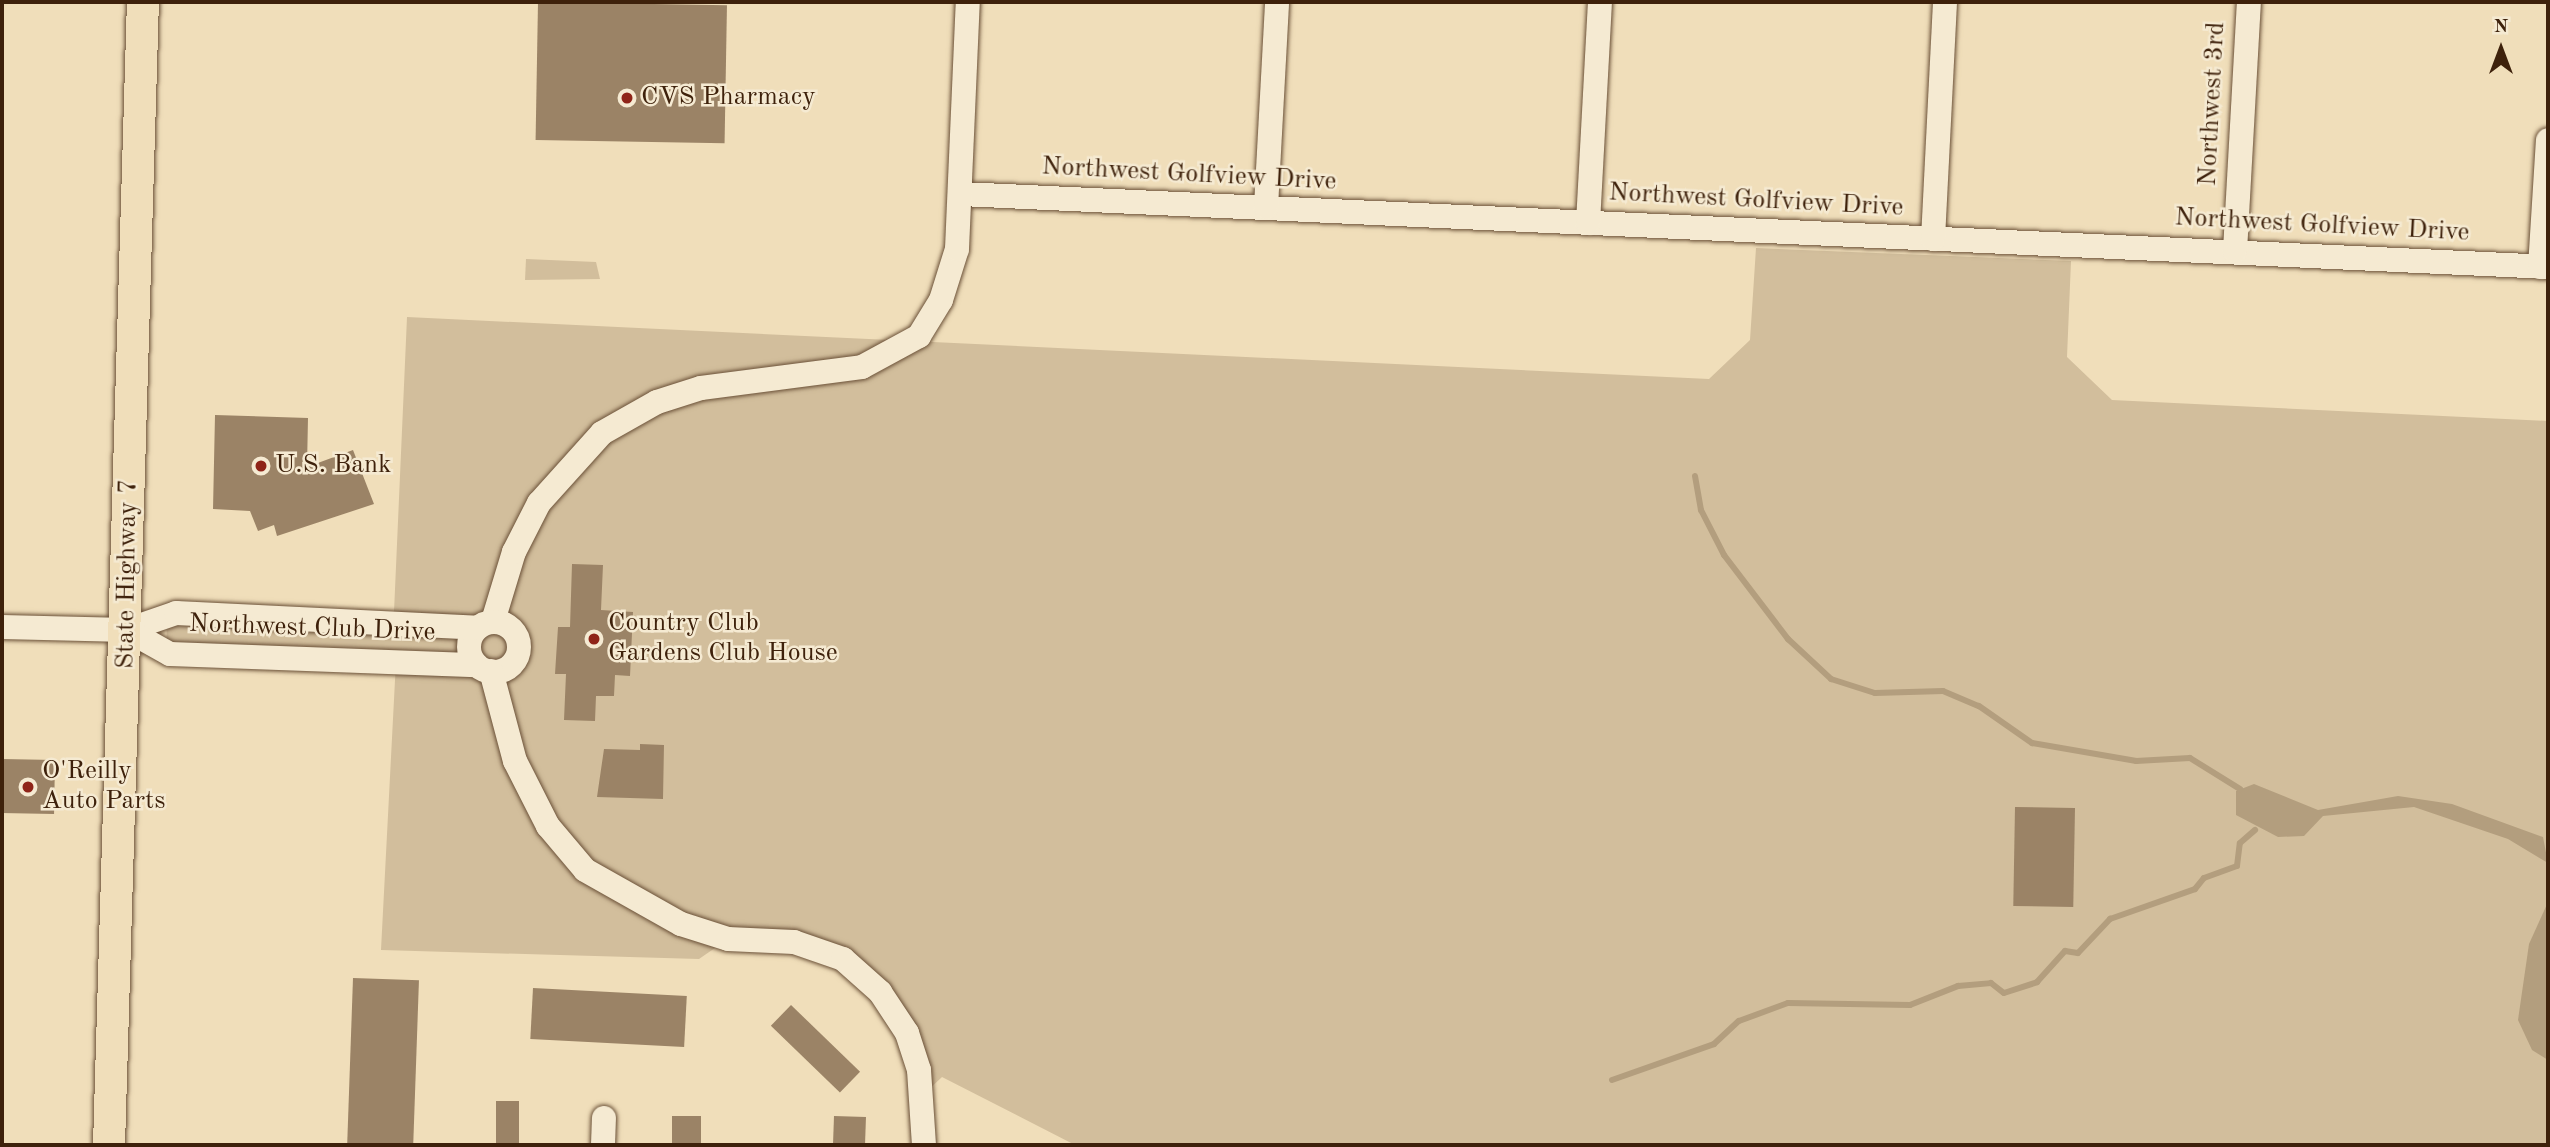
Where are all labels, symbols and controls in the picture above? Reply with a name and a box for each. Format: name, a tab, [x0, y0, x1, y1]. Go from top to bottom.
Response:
north arrow	[2466, 14, 2536, 84]
text: N	[2494, 18, 2508, 37]
street label: Northwest 3rd	[2193, 21, 2233, 187]
place label: CVS Pharmacy	[641, 82, 816, 114]
marker: CVS Pharmacy	[619, 90, 635, 106]
street label: Northwest Golfview Drive	[1041, 152, 1337, 198]
street label: Northwest Golfview Drive	[1608, 178, 1904, 224]
street label: Northwest Golfview Drive	[2174, 203, 2470, 249]
place label: U.S. Bank	[275, 450, 392, 482]
marker: U.S. Bank	[253, 458, 269, 474]
street label: State Highway 7	[111, 479, 145, 669]
place label: Country Club Gardens Club House	[608, 608, 838, 670]
street label: Northwest Club Drive	[188, 609, 436, 649]
marker: Country Club Gardens Club House	[586, 631, 602, 647]
place label: O'Reilly Auto Parts	[42, 756, 165, 818]
marker: O'Reilly Auto Parts	[20, 779, 36, 795]

